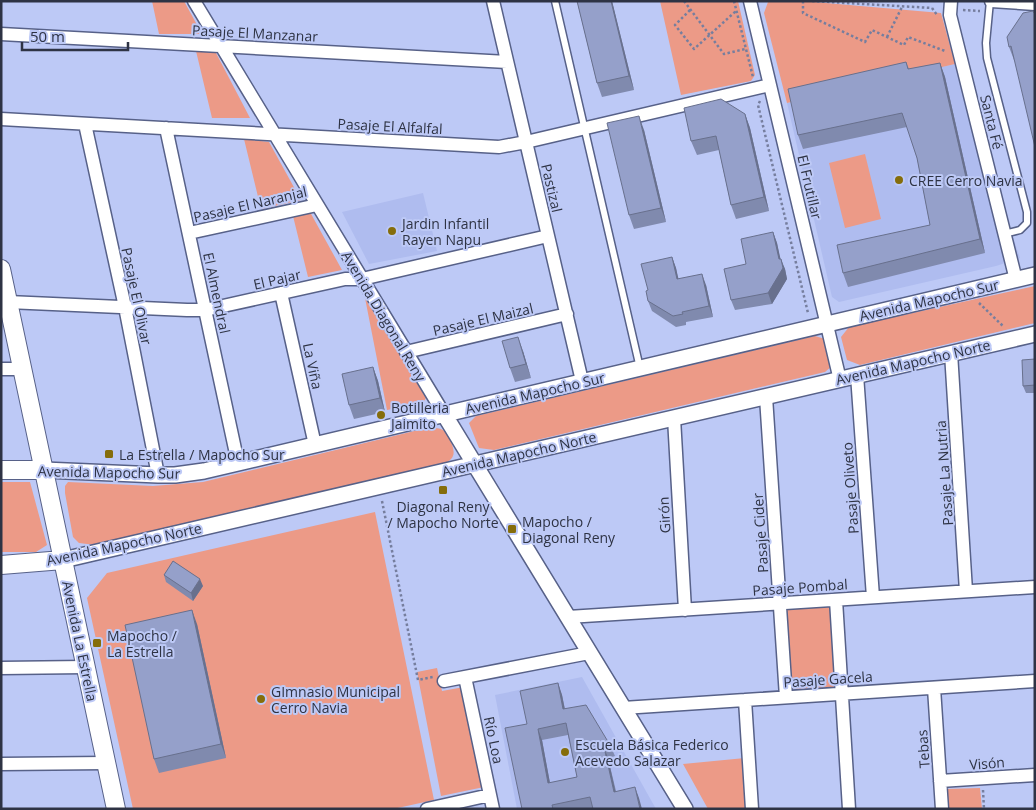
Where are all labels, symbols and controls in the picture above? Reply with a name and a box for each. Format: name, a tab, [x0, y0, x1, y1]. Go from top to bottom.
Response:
scale bar	[22, 20, 129, 52]
street label: Pasaje El Manzanar	[192, 20, 319, 46]
text: 50 m	[30, 26, 65, 46]
street label: Santa Fé	[976, 93, 1008, 151]
street label: Pasaje El Alfalfal	[337, 114, 443, 138]
street label: El Frutillar	[793, 153, 827, 221]
street label: Pastizal	[537, 162, 567, 214]
place label: CREE Cerro Navia	[909, 171, 1022, 190]
marker: CREE Cerro Navia	[893, 174, 905, 186]
street label: Pasaje El Naranjal	[191, 182, 309, 226]
place label: Jardin Infantil Rayen Napu	[400, 214, 489, 249]
marker: Jardin Infantil Rayen Napu	[386, 225, 398, 237]
street label: Pasaje El Olivar	[117, 246, 157, 347]
street label: Avenida Diagonal Reny	[337, 247, 431, 386]
street label: El Almendral	[199, 251, 235, 335]
street label: El Pajar	[251, 264, 303, 294]
street label: Avenida Mapocho Sur	[857, 275, 1001, 325]
street label: Pasaje El Maizal	[431, 298, 535, 340]
street label: Avenida Mapocho Norte	[834, 335, 992, 389]
street label: La Viña	[299, 341, 327, 391]
street label: Avenida Mapocho Sur	[463, 368, 607, 418]
place label: Botilleria Jaimito	[389, 398, 449, 433]
marker: Botilleria Jaimito	[375, 409, 387, 421]
street label: Pasaje La Nutria	[931, 420, 957, 526]
street label: Avenida Mapocho Norte	[440, 427, 598, 481]
street label: Pasaje Oliveto	[837, 441, 863, 535]
place label: La Estrella / Mapocho Sur	[119, 445, 285, 464]
marker: La Estrella / Mapocho Sur	[103, 448, 115, 460]
street label: Avenida Mapocho Sur	[38, 461, 181, 483]
marker: Diagonal Reny / Mapocho Norte	[437, 484, 449, 496]
street label: Pasaje Cider	[748, 492, 772, 574]
street label: Girón	[654, 496, 674, 534]
place label: Diagonal Reny / Mapocho Norte	[387, 497, 499, 532]
place label: Mapocho / Diagonal Reny	[522, 512, 616, 547]
street label: Avenida Mapocho Norte	[45, 518, 203, 570]
marker: Mapocho / Diagonal Reny	[506, 523, 518, 535]
street label: Pasaje Pombal	[752, 574, 848, 600]
street label: Avenida La Estrella	[58, 579, 102, 703]
place label: Mapocho / La Estrella	[107, 626, 177, 661]
marker: Mapocho / La Estrella	[91, 637, 103, 649]
street label: Pasaje Gacela	[783, 666, 873, 692]
place label: GImnasio Municipal Cerro Navia	[271, 682, 400, 717]
marker: GImnasio Municipal Cerro Navia	[255, 693, 267, 705]
street label: Río Loa	[480, 715, 508, 765]
street label: Tebas	[912, 729, 934, 769]
place label: Escuela Básica Federico Acevedo Salazar	[575, 735, 729, 770]
marker: Escuela Básica Federico Acevedo Salazar	[559, 746, 571, 758]
street label: Visón	[969, 752, 1005, 774]

